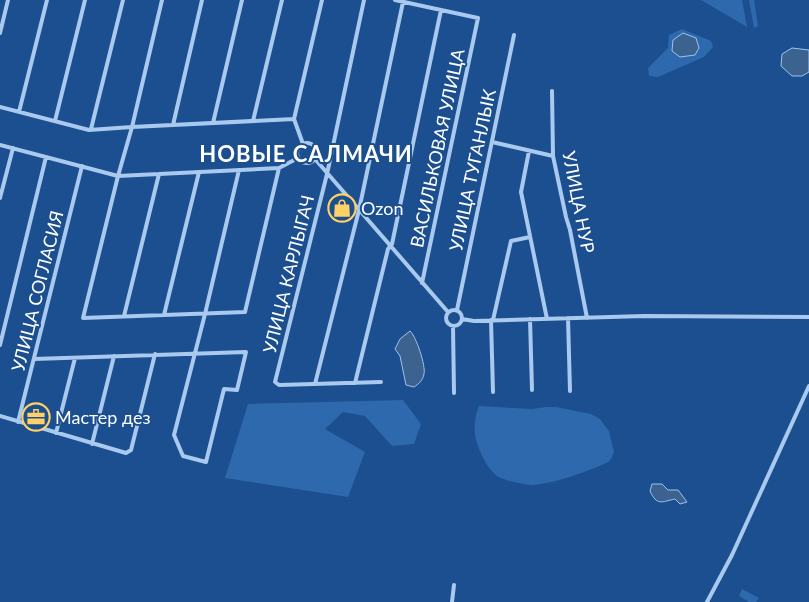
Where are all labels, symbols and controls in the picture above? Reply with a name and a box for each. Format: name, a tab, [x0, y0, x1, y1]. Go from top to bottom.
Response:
street label: ВАСИЛЬКОВАЯ УЛИЦА	[405, 46, 469, 249]
street label: УЛИЦА ТУГАНЛЫК	[444, 87, 500, 253]
district label: НОВЫЕ САЛМАЧИ	[199, 140, 413, 167]
street label: УЛИЦА НУР	[558, 149, 600, 255]
street label: УЛИЦА КАРЛЫГАЧ	[258, 193, 318, 355]
shop icon: Ozon	[327, 193, 357, 223]
place label: Ozon	[361, 197, 403, 219]
street label: УЛИЦА СОГЛАСИЯ	[6, 208, 68, 374]
office icon: Мастер дез	[21, 402, 51, 432]
place label: Мастер дез	[55, 406, 150, 428]

